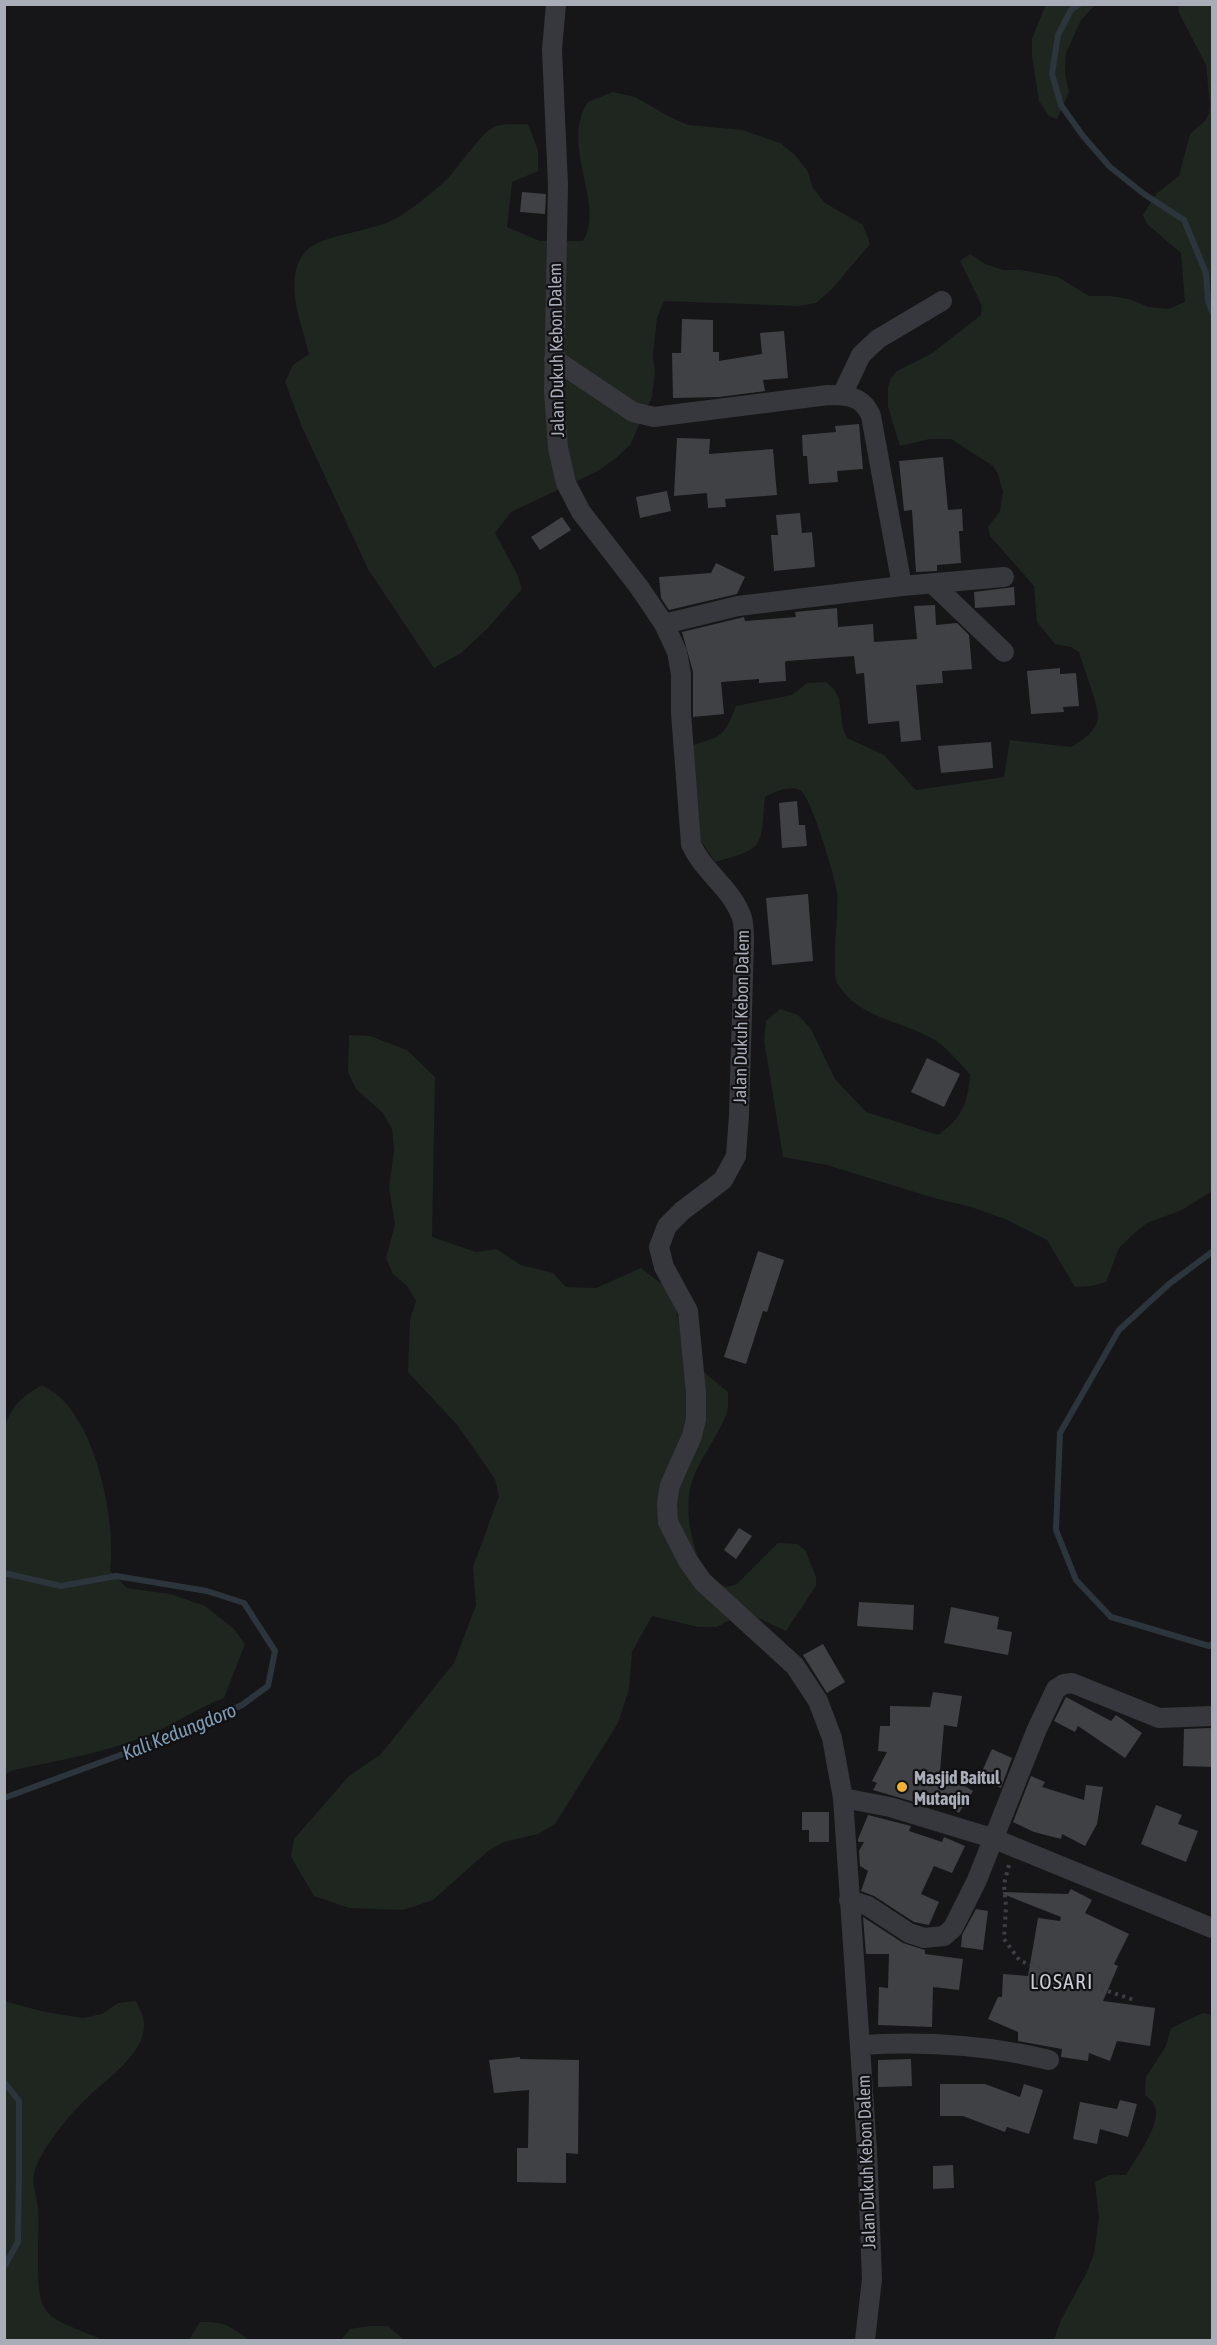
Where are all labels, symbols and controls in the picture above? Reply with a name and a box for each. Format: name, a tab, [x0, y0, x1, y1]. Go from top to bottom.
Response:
street label: Jalan Dukuh Kebon Dalem	[544, 263, 568, 437]
street label: Jalan Dukuh Kebon Dalem	[729, 930, 753, 1104]
water label: Kali Kedungdoro	[119, 1698, 239, 1764]
place label: Masjid Baitul Mutaqin	[914, 1767, 1000, 1809]
marker: Masjid Baitul Mutaqin	[895, 1780, 909, 1794]
district label: LOSARI	[1030, 1969, 1094, 1993]
street label: Jalan Dukuh Kebon Dalem	[852, 2075, 880, 2249]

